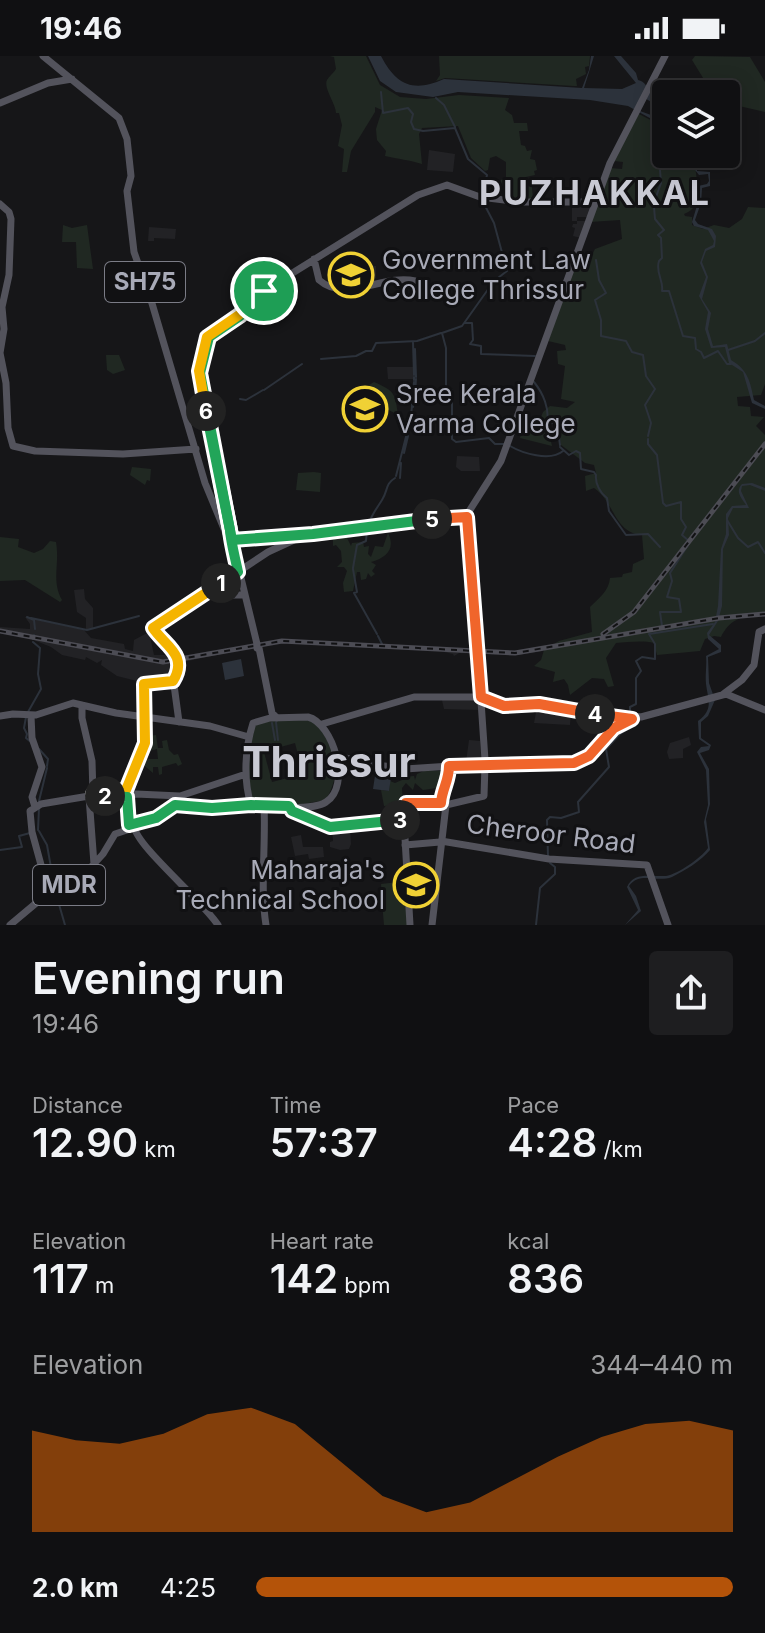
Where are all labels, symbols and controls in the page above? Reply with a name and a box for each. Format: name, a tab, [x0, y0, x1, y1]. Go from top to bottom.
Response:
text: 19:46	[40, 10, 122, 46]
map controls	[652, 80, 740, 168]
button: layers	[652, 80, 740, 168]
district label: PUZHAKKAL	[479, 172, 711, 213]
place label: Government Law College Thrissur	[382, 244, 591, 305]
school or university icon: Government Law College Thrissur	[327, 251, 375, 299]
pin	[230, 257, 298, 325]
road number: SH75	[105, 262, 185, 302]
icon: arrive	[242, 269, 286, 313]
place label: Sree Kerala Varma College	[396, 378, 576, 439]
school or university icon: Sree Kerala Varma College	[341, 385, 389, 433]
pin: 6	[186, 391, 226, 431]
text: 6	[199, 398, 213, 424]
pin: 5	[412, 499, 452, 539]
text: 5	[425, 506, 439, 532]
pin: 1	[201, 563, 241, 603]
text: 1	[216, 570, 226, 596]
pin: 4	[575, 694, 615, 734]
text: 4	[588, 701, 602, 727]
district label: Thrissur	[242, 736, 416, 787]
pin: 2	[85, 776, 125, 816]
text: 2	[98, 783, 112, 809]
pin: 3	[380, 800, 420, 840]
text: 3	[393, 807, 407, 833]
street label: Cheroor Road	[465, 808, 637, 859]
place label: Maharaja's Technical School	[176, 854, 385, 915]
school or university icon: Maharaja's Technical School	[392, 861, 440, 909]
road number: MDR	[33, 865, 105, 905]
text: Evening run	[32, 951, 285, 1005]
button: share	[649, 951, 733, 1035]
text: 19:46	[32, 1008, 99, 1039]
text: Distance	[32, 1092, 123, 1118]
text: Time	[270, 1092, 321, 1118]
text: Pace	[507, 1092, 559, 1118]
text: 12.90	[32, 1118, 138, 1167]
text: 57:37	[270, 1118, 378, 1167]
text: 4:28	[507, 1118, 597, 1167]
text: km	[138, 1136, 176, 1162]
text: /km	[597, 1136, 643, 1162]
text: Elevation	[32, 1228, 126, 1254]
text: Heart rate	[270, 1228, 374, 1254]
text: kcal	[507, 1228, 549, 1254]
text: 117	[32, 1254, 89, 1303]
text: 142	[270, 1254, 338, 1303]
text: 836	[507, 1254, 584, 1303]
text: m	[89, 1272, 114, 1298]
text: bpm	[338, 1272, 391, 1298]
text: Elevation	[32, 1349, 143, 1380]
text: 344–440 m	[590, 1349, 733, 1380]
text: 2.0 km	[32, 1572, 119, 1603]
text: 4:25	[160, 1572, 216, 1603]

